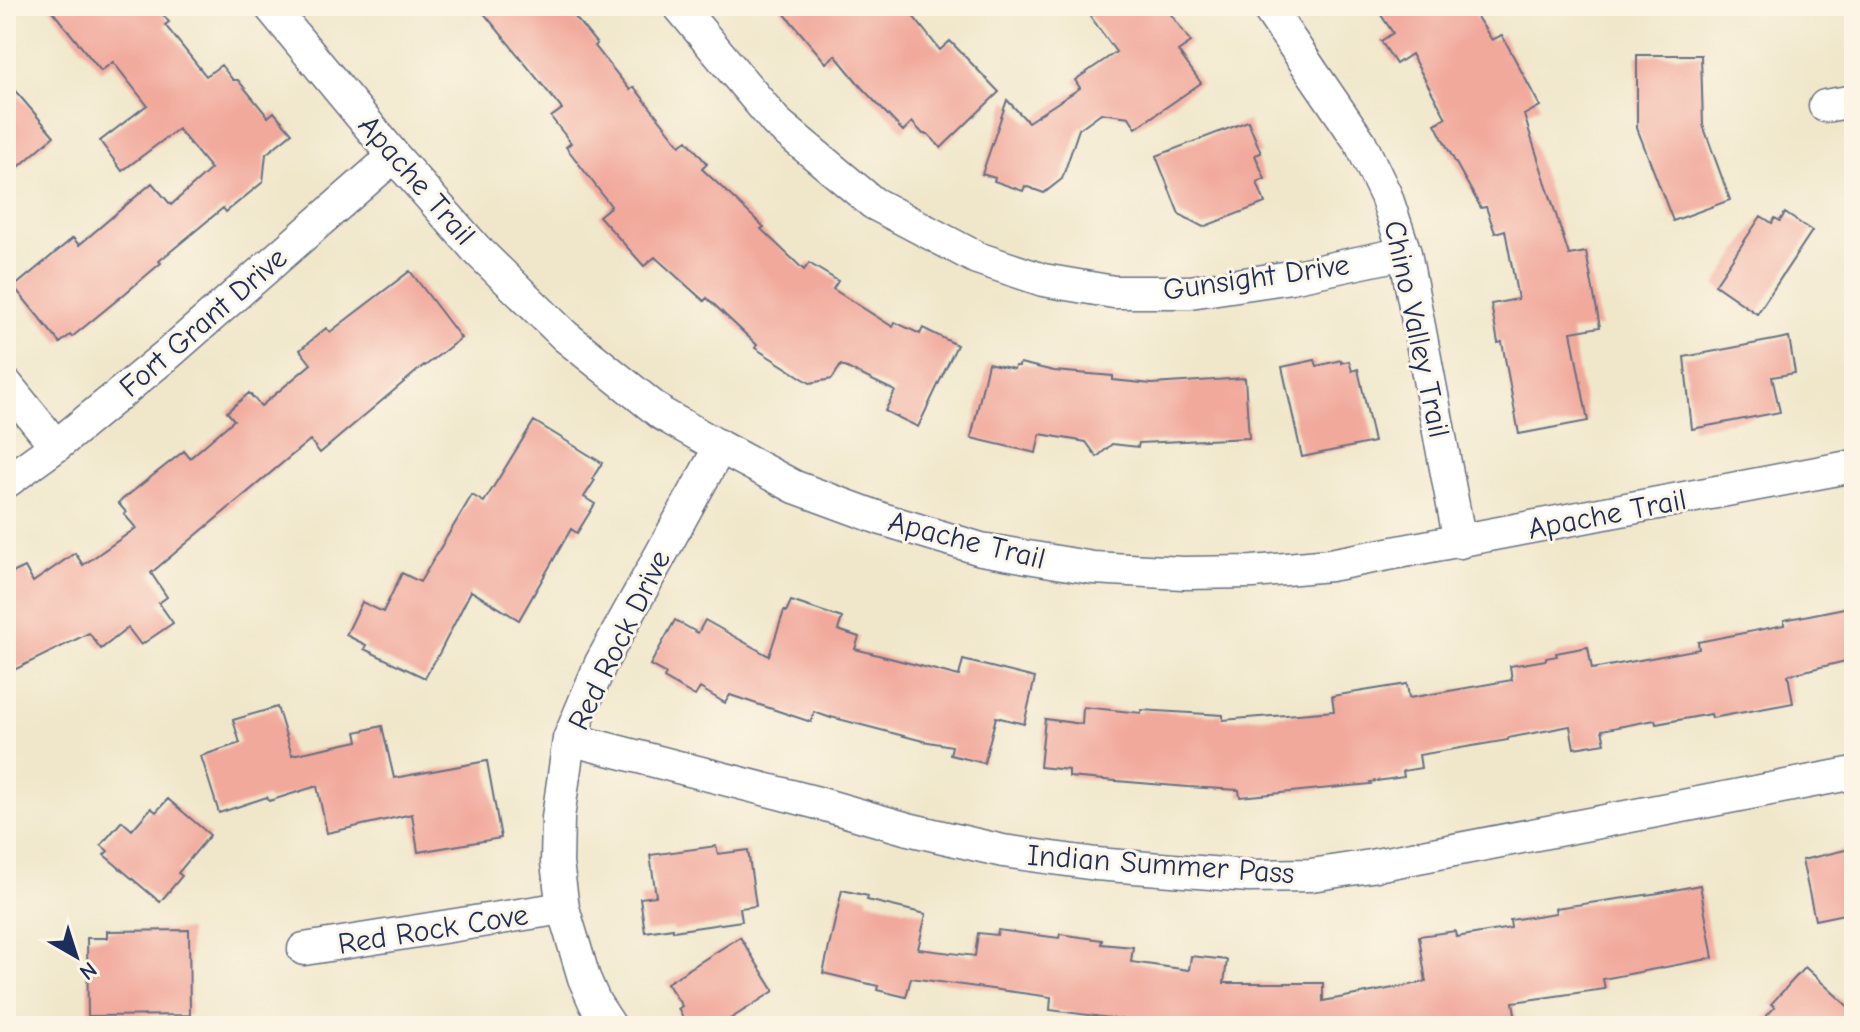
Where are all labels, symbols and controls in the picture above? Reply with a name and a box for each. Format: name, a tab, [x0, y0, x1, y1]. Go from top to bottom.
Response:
street label: Apache Trail	[351, 108, 482, 252]
street label: Chino Valley Trail	[1376, 217, 1457, 441]
street label: Fort Grant Drive	[113, 240, 294, 404]
street label: Gunsight Drive	[1161, 247, 1352, 308]
street label: Apache Trail	[1525, 482, 1689, 547]
street label: Apache Trail	[885, 504, 1049, 577]
street label: Red Rock Drive	[561, 545, 678, 736]
street label: Indian Summer Pass	[1026, 838, 1296, 891]
street label: Red Rock Cove	[336, 897, 531, 962]
north arrow	[36, 916, 116, 996]
text: N	[74, 956, 102, 985]

